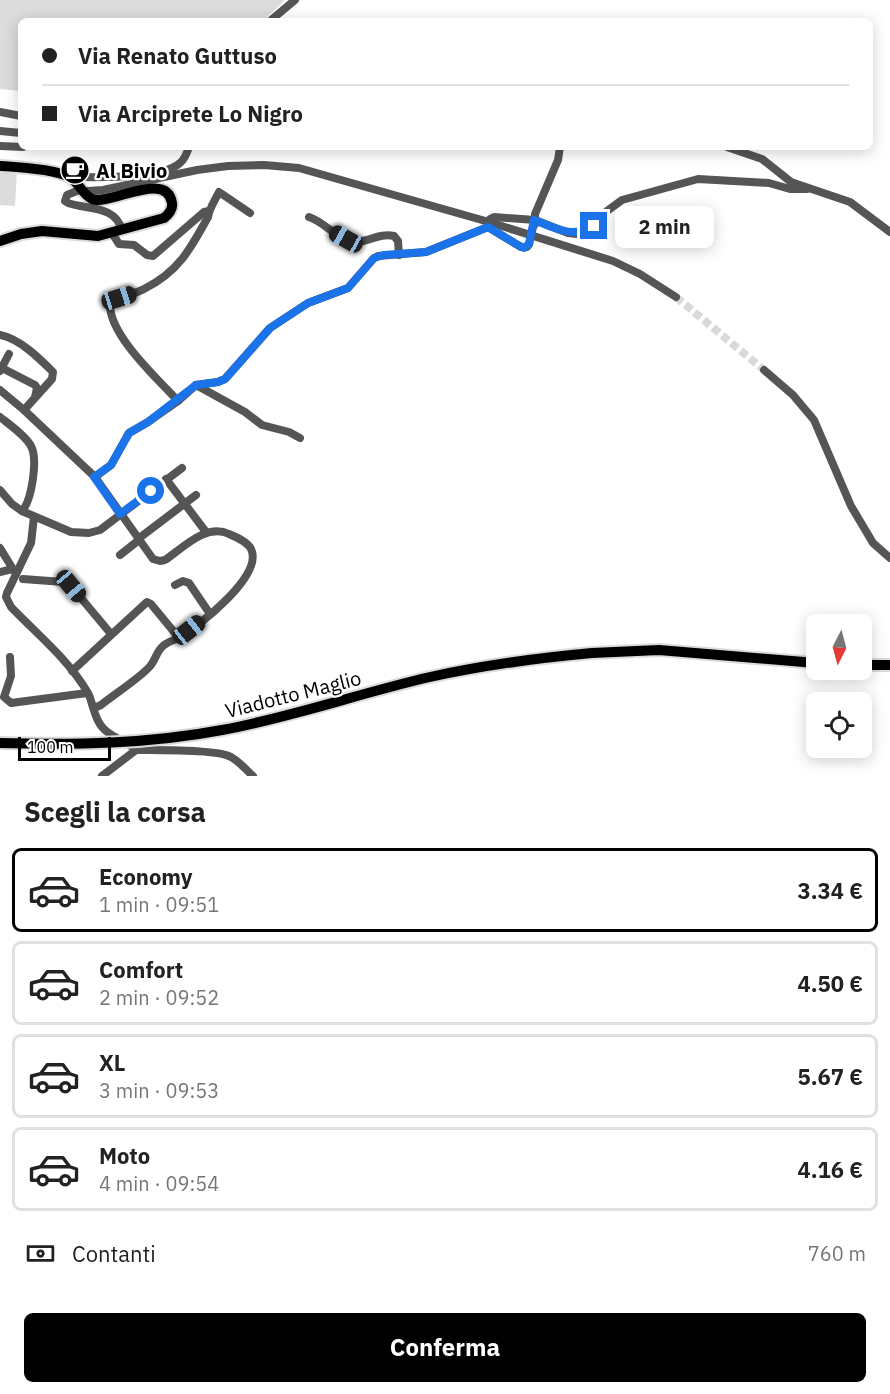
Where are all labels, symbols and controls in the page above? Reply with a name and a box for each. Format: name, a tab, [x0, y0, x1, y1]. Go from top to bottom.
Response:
text: Via Renato Guttuso	[78, 41, 277, 70]
text: Via Arciprete Lo Nigro	[78, 99, 303, 128]
cafe icon: Al Bivio	[59, 154, 91, 186]
place label: Al Bivio	[96, 157, 167, 184]
callout: 2 min	[615, 205, 714, 247]
route end	[580, 212, 607, 239]
text: 2 min	[638, 213, 691, 240]
car	[326, 222, 366, 256]
car	[99, 284, 139, 312]
route start	[137, 477, 164, 504]
car	[53, 566, 89, 606]
car	[169, 612, 209, 648]
north arrow	[806, 614, 872, 680]
map controls	[806, 614, 872, 758]
street label: Viadotto Maglio	[222, 664, 364, 724]
button: locate	[806, 692, 872, 758]
scale bar	[18, 734, 111, 762]
text: 100 m	[27, 737, 74, 757]
text: Scegli la corsa	[24, 794, 206, 829]
text: Economy	[99, 862, 193, 891]
icon: car	[27, 863, 81, 917]
text: 3.34 €	[798, 876, 863, 905]
text: 1 min · 09:51	[99, 891, 219, 918]
text: Comfort	[99, 955, 183, 984]
icon: car	[27, 956, 81, 1010]
text: 4.50 €	[798, 969, 863, 998]
text: 2 min · 09:52	[99, 984, 219, 1011]
text: XL	[99, 1048, 125, 1077]
icon: car	[27, 1049, 81, 1103]
text: 5.67 €	[798, 1062, 863, 1091]
text: 3 min · 09:53	[99, 1077, 219, 1104]
text: Moto	[99, 1141, 150, 1170]
icon: car	[27, 1142, 81, 1196]
text: 4.16 €	[798, 1155, 863, 1184]
text: 4 min · 09:54	[99, 1170, 219, 1197]
icon: cash	[24, 1237, 57, 1270]
text: Contanti	[72, 1239, 156, 1268]
text: 760 m	[808, 1240, 866, 1267]
button: Conferma	[24, 1313, 866, 1382]

